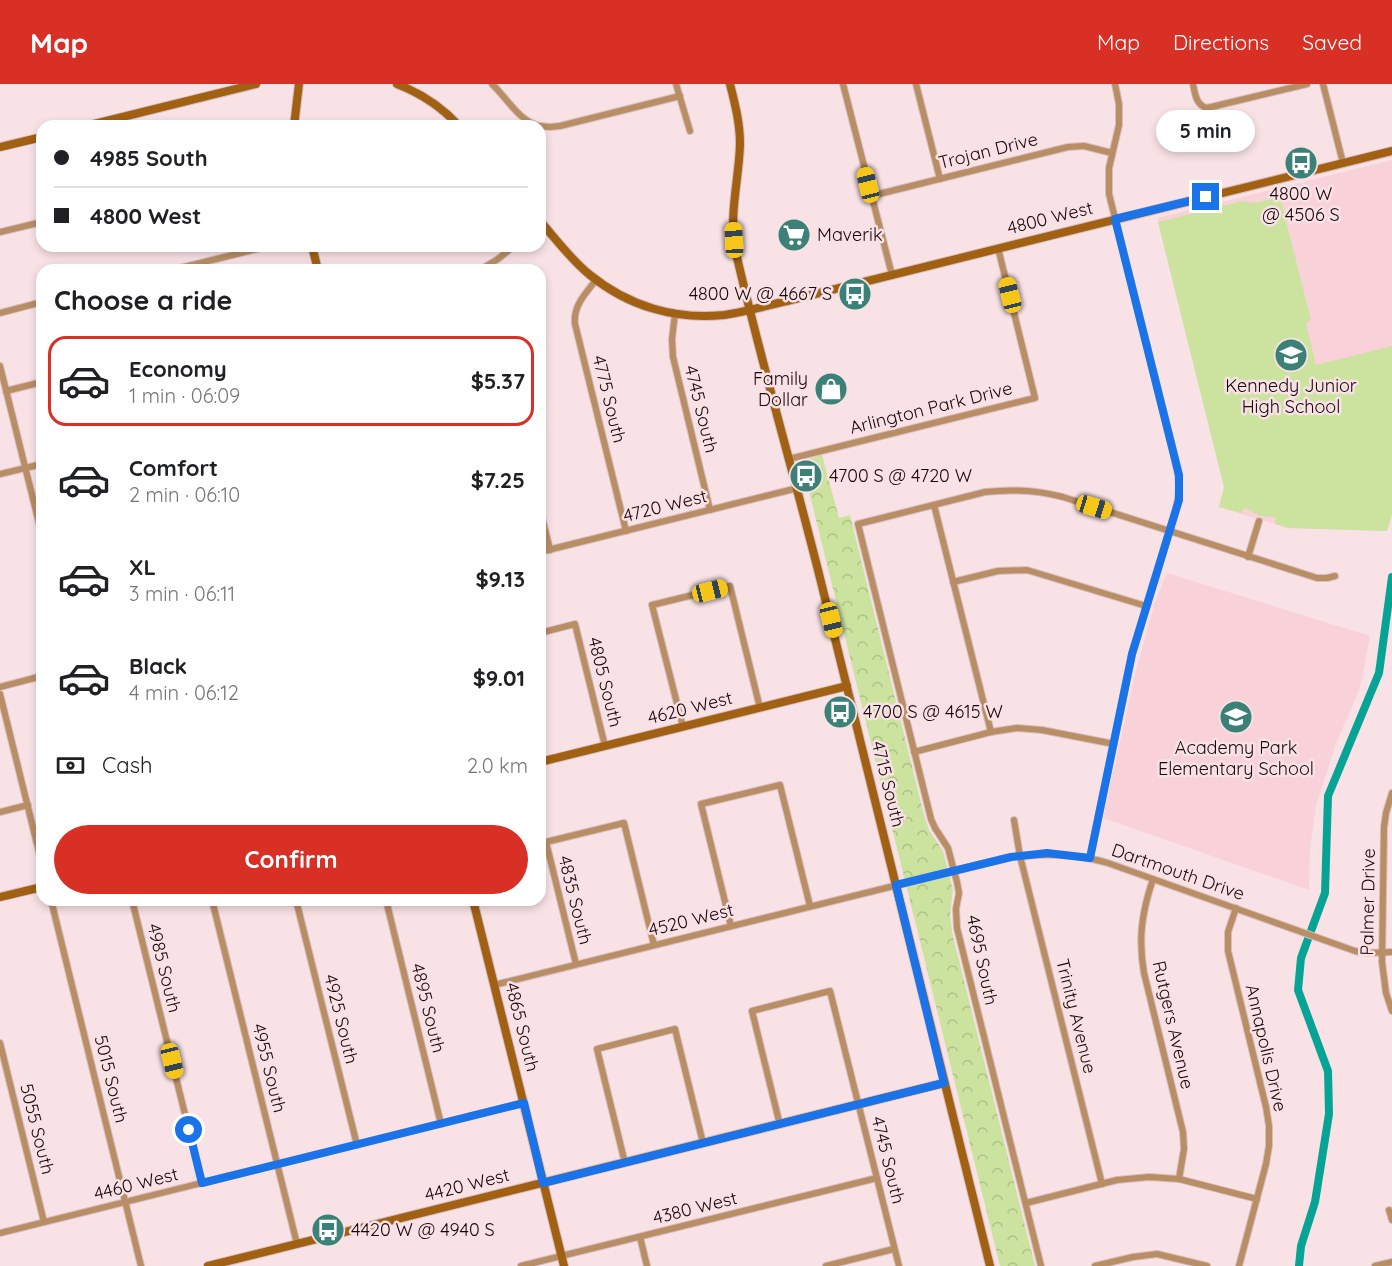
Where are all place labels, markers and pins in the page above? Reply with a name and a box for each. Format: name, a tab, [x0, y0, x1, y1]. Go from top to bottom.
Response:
bus stop icon: 4800 W @ 4506 S	[1283, 145, 1319, 181]
place label: 4800 W @ 4506 S	[1262, 182, 1340, 226]
supermarket icon: Maverik	[776, 217, 812, 253]
place label: Maverik	[817, 223, 883, 246]
bus stop icon: 4800 W @ 4667 S	[837, 276, 873, 312]
place label: 4800 W @ 4667 S	[689, 282, 832, 305]
school or university icon: Kennedy Junior High School	[1273, 337, 1309, 373]
place label: Family Dollar	[753, 367, 808, 411]
shop icon: Family Dollar	[813, 371, 849, 407]
place label: Kennedy Junior High School	[1225, 374, 1357, 418]
bus stop icon: 4700 S @ 4720 W	[788, 458, 824, 494]
place label: 4700 S @ 4720 W	[829, 464, 972, 487]
bus stop icon: 4700 S @ 4615 W	[822, 694, 858, 730]
school or university icon: Academy Park Elementary School	[1218, 699, 1254, 735]
place label: 4700 S @ 4615 W	[863, 700, 1003, 723]
place label: Academy Park Elementary School	[1158, 736, 1314, 780]
bus stop icon: 4420 W @ 4940 S	[310, 1212, 346, 1248]
place label: 4420 W @ 4940 S	[351, 1218, 495, 1241]

